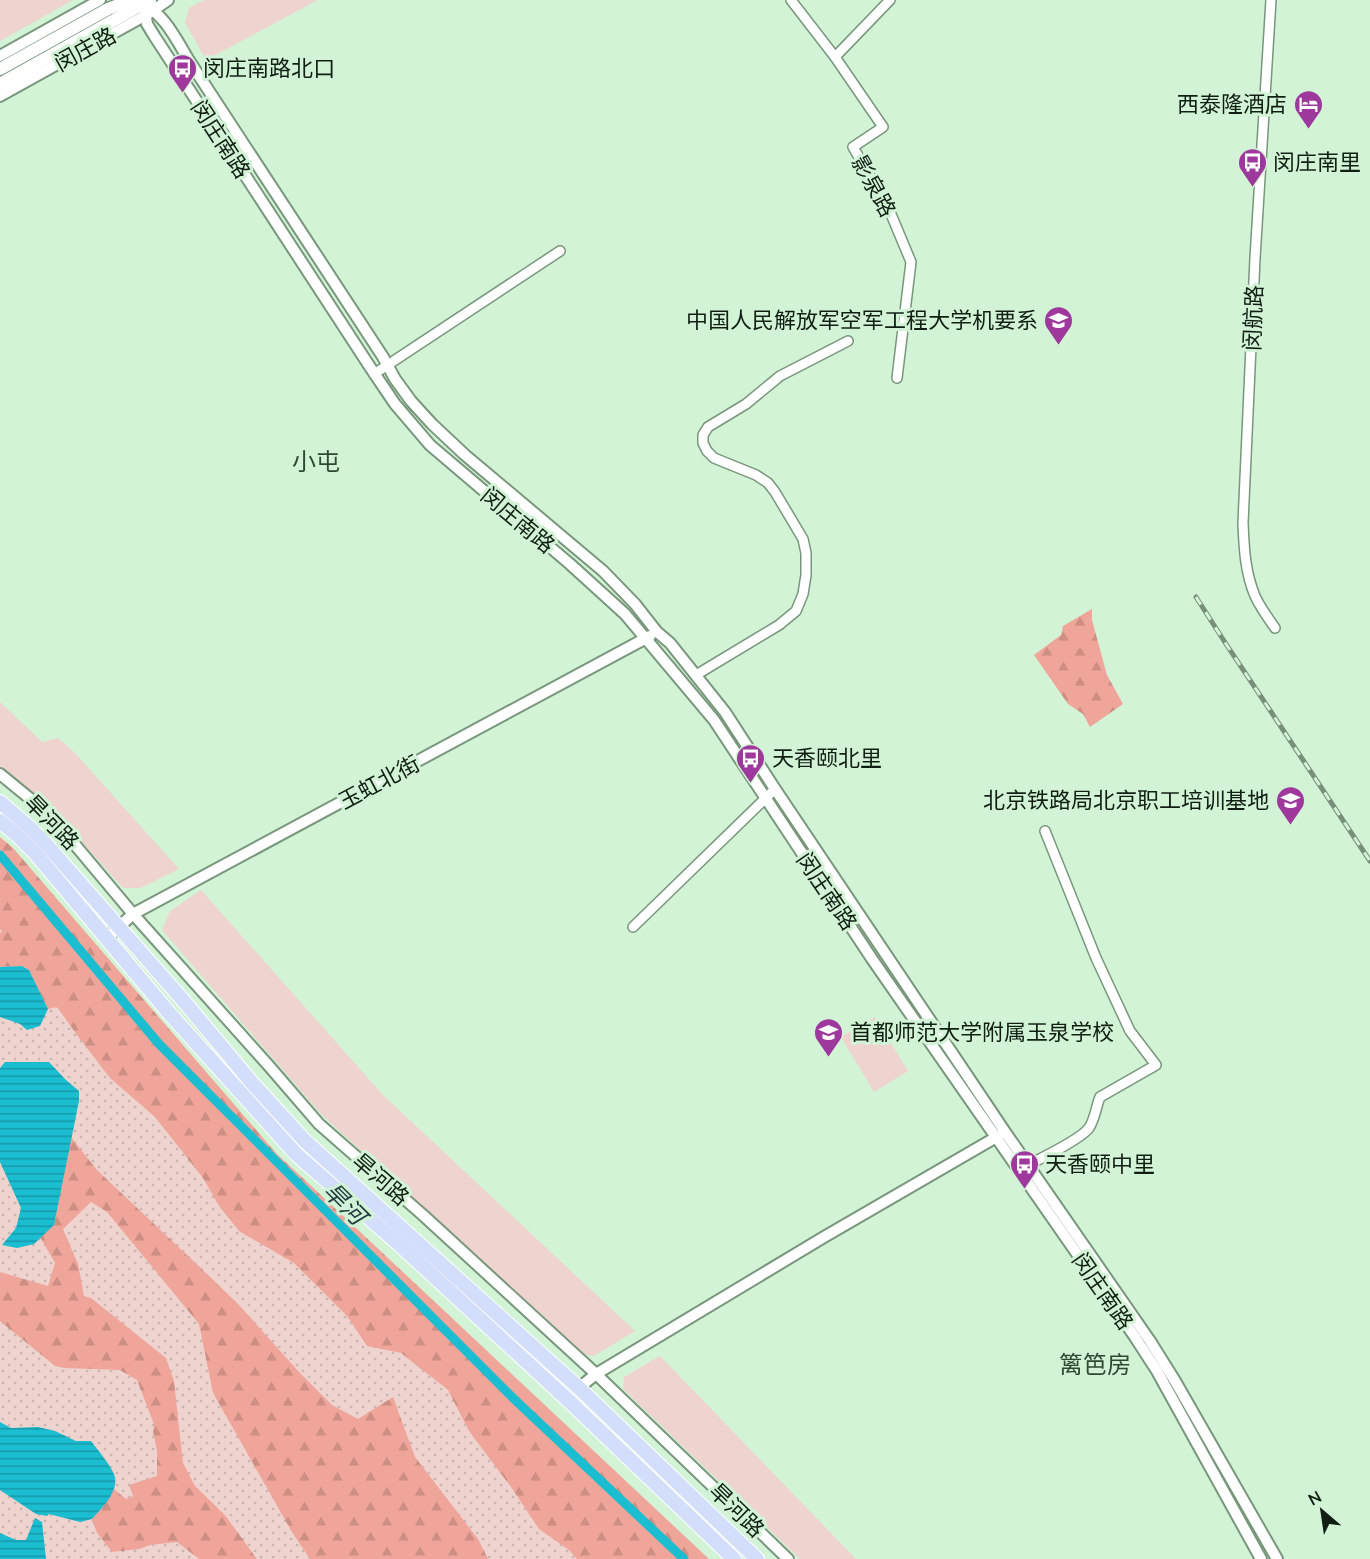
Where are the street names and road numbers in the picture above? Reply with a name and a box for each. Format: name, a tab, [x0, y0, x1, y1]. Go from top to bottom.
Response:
street label: 闵庄路	[49, 21, 121, 77]
street label: 闵庄南路	[185, 94, 257, 184]
street label: 影泉路	[846, 150, 902, 222]
street label: 闵航路	[1238, 285, 1268, 351]
street label: 闵庄南路	[475, 481, 561, 559]
street label: 玉虹北街	[334, 749, 424, 815]
street label: 旱河路	[19, 789, 85, 855]
street label: 闵庄南路	[791, 847, 863, 935]
street label: 旱河路	[347, 1147, 415, 1211]
street label: 闵庄南路	[1066, 1247, 1140, 1335]
street label: 旱河路	[704, 1477, 770, 1543]

